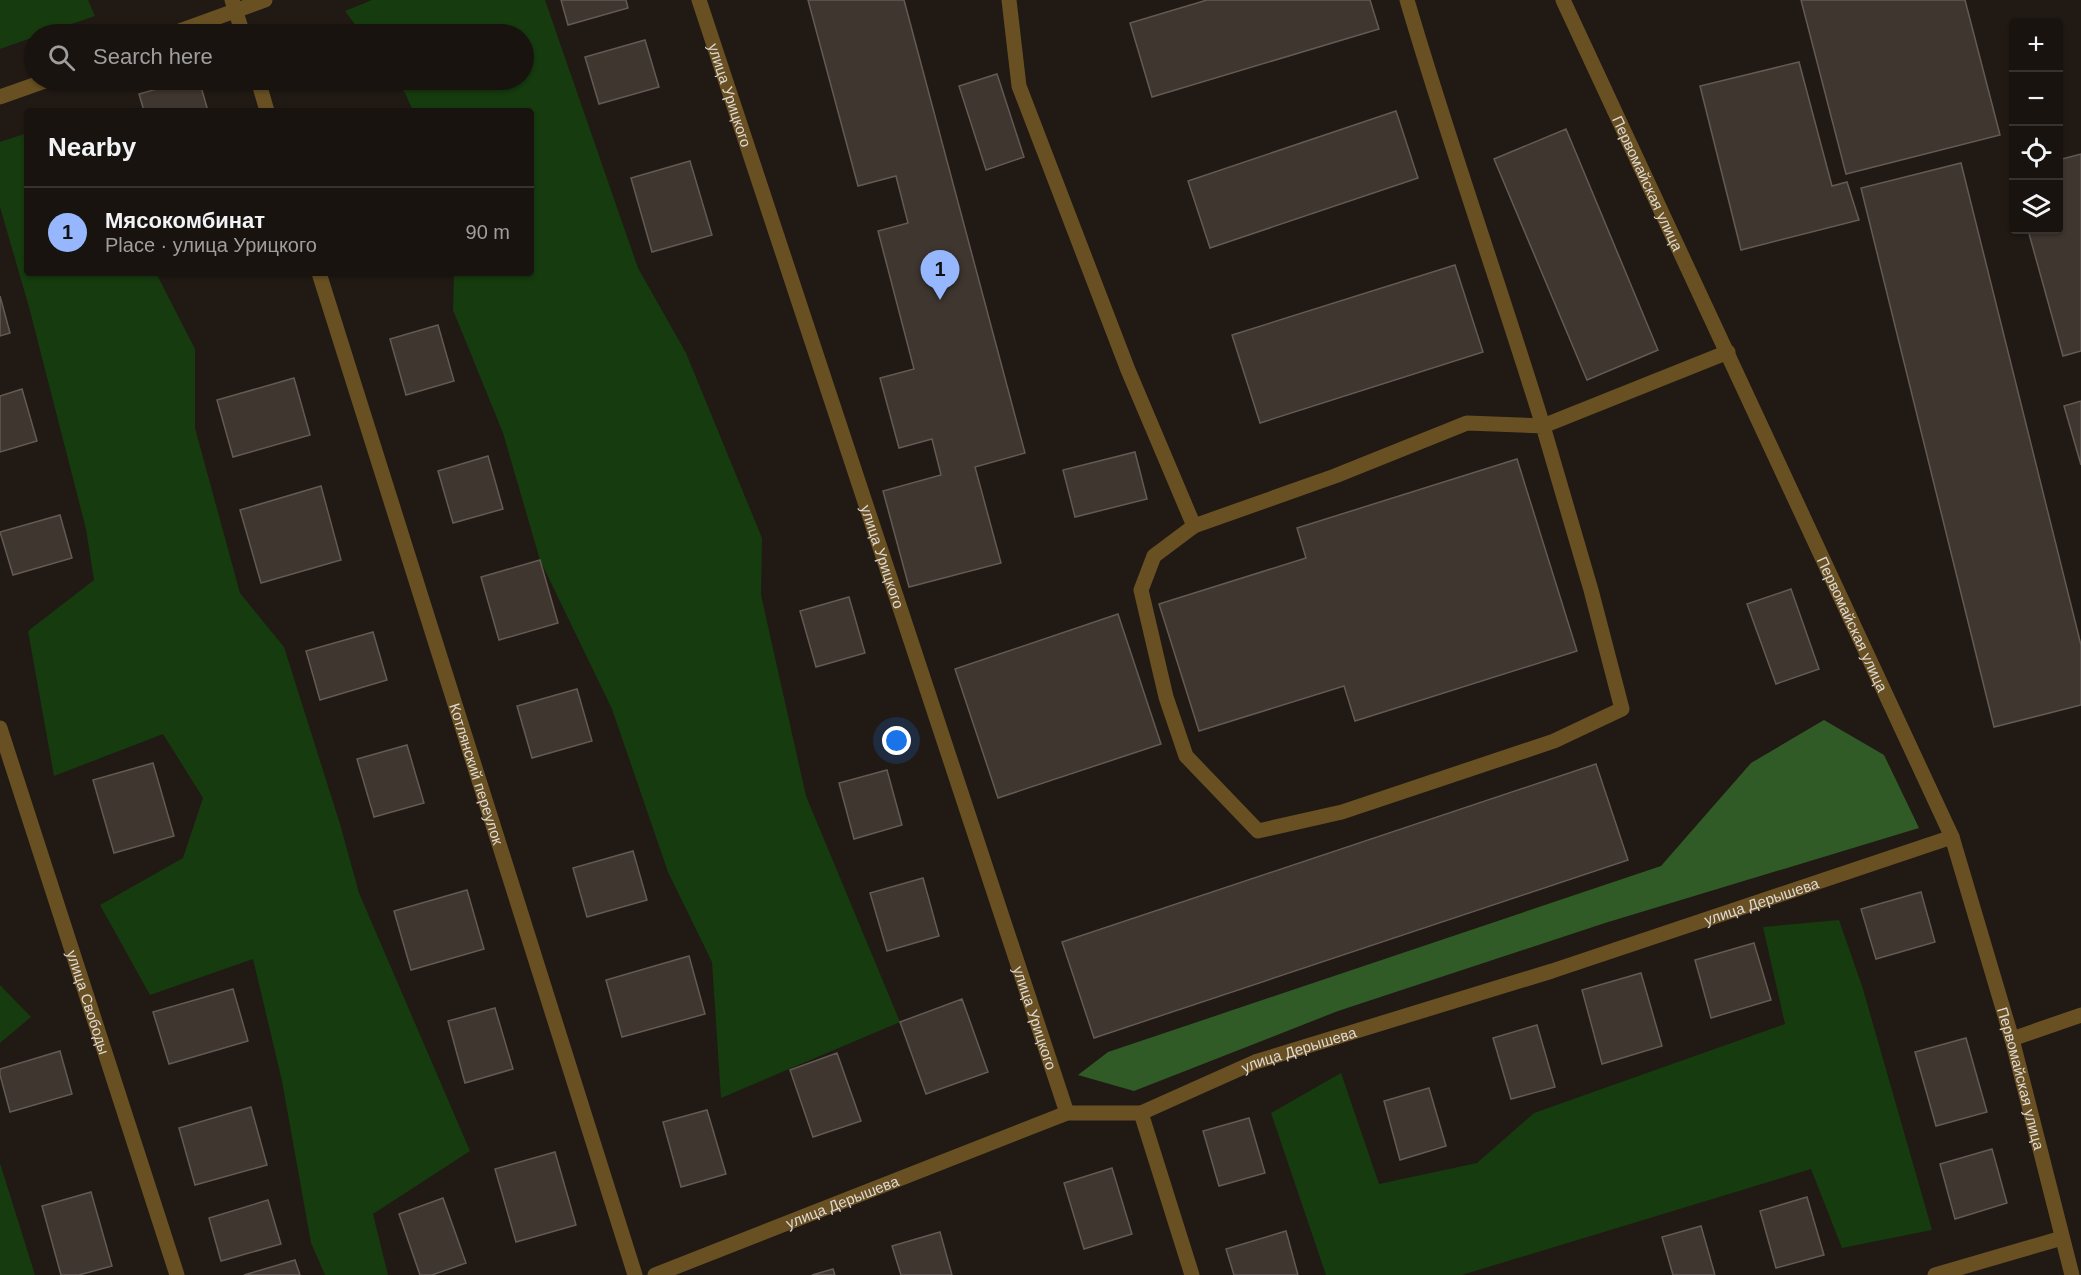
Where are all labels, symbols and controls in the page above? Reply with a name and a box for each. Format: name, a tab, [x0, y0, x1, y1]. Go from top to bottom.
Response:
map controls	[2009, 18, 2063, 234]
button: +	[2009, 18, 2063, 72]
search box	[24, 24, 534, 90]
icon: search	[45, 41, 78, 74]
street label: улица Урицкого	[705, 41, 755, 149]
text: Search here	[93, 44, 213, 69]
button: −	[2009, 72, 2063, 126]
street label: Первомайская улица	[1609, 113, 1687, 254]
button: locate	[2009, 126, 2063, 180]
text: Nearby	[48, 132, 136, 162]
button: layers	[2009, 180, 2063, 234]
text: Мясокомбинат	[105, 208, 265, 233]
text: 1	[62, 221, 73, 243]
text: 90 m	[466, 221, 510, 243]
text: Place · улица Урицкого	[105, 234, 317, 256]
pin: 1	[920, 250, 960, 300]
street label: улица Урицкого	[858, 502, 908, 610]
street label: Первомайская улица	[1814, 554, 1892, 695]
street label: Котлянский переулок	[447, 701, 507, 847]
your location	[882, 726, 911, 755]
street label: улица Дерышева	[1702, 874, 1821, 928]
street label: улица Свободы	[64, 948, 113, 1056]
street label: улица Урицкого	[1010, 964, 1061, 1072]
street label: Первомайская улица	[1994, 1005, 2048, 1152]
street label: улица Дерышева	[1238, 1023, 1359, 1076]
street label: улица Дерышева	[783, 1171, 901, 1231]

